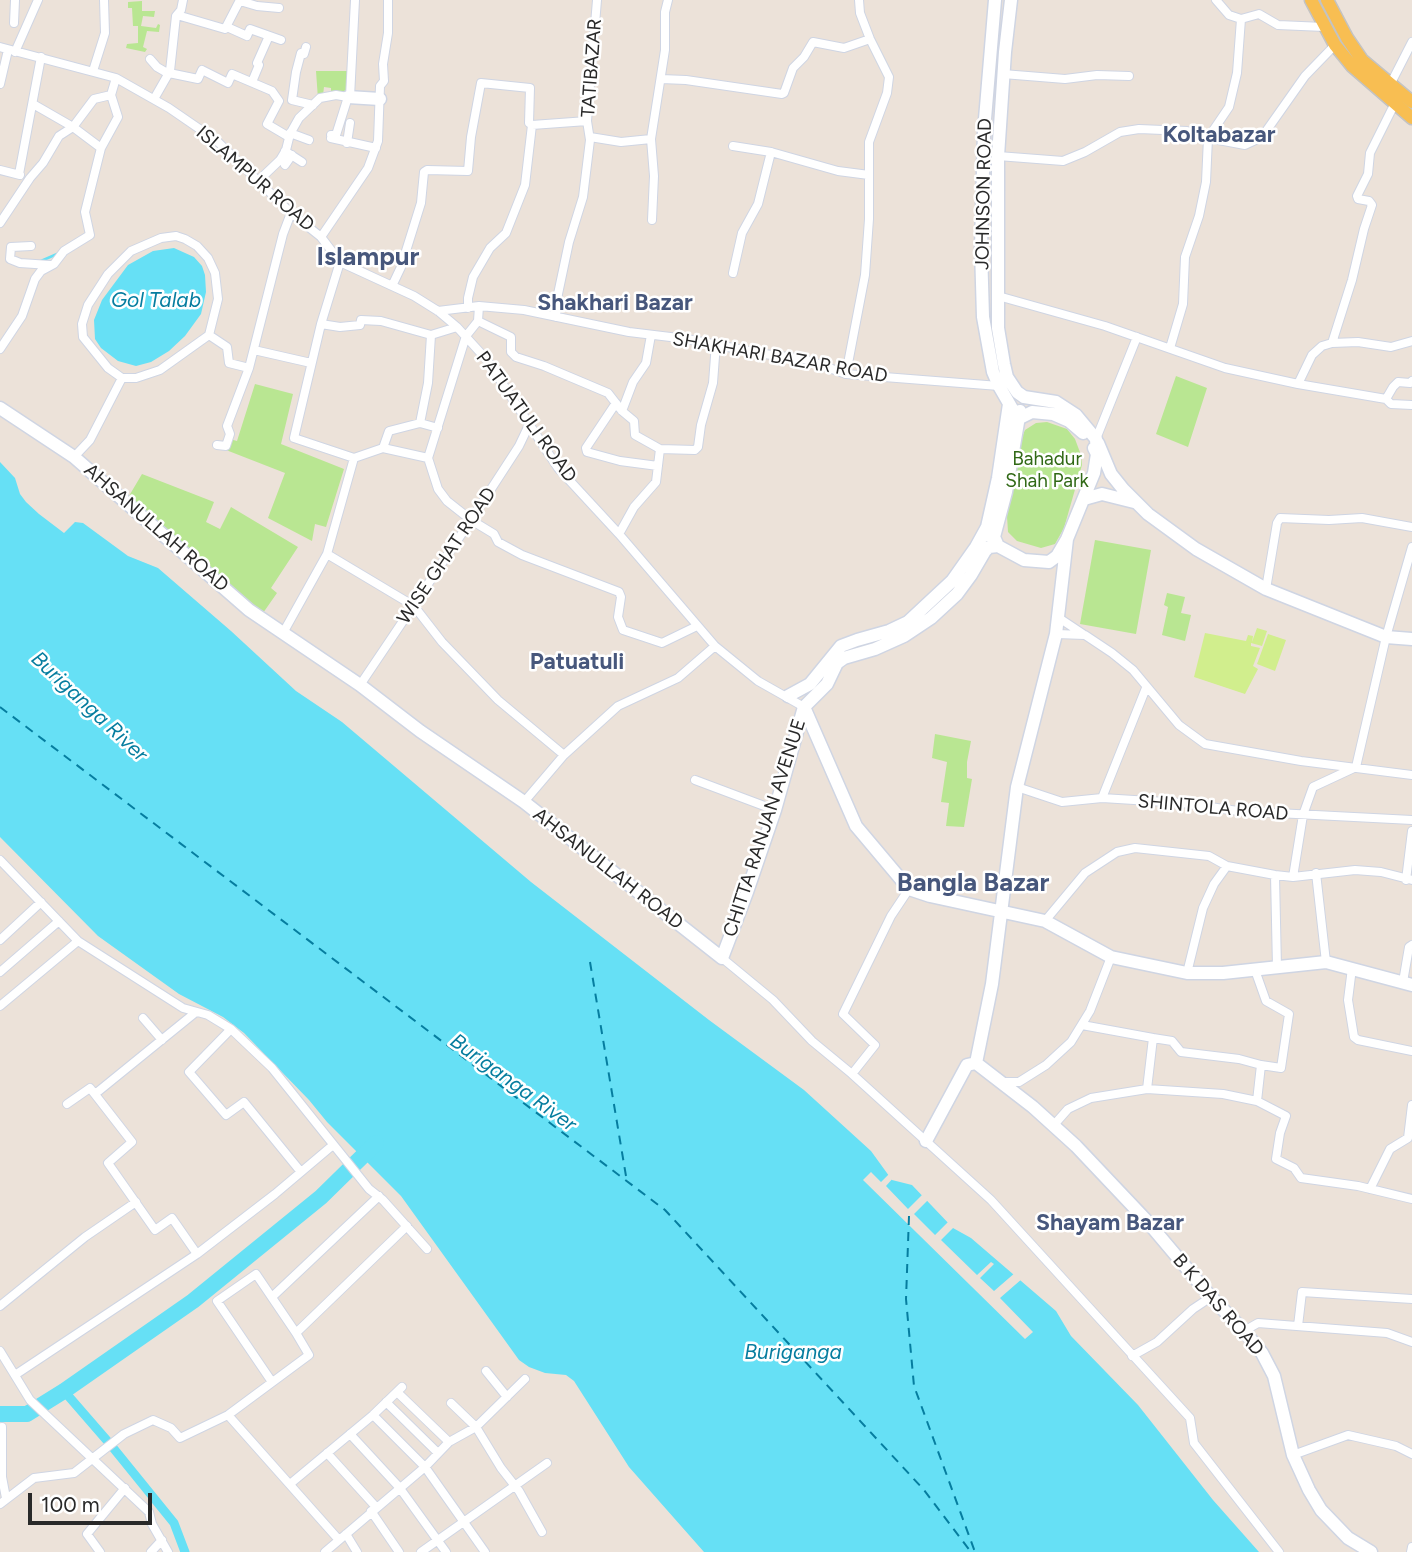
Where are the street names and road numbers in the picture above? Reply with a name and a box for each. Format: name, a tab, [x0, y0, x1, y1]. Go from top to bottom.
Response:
street label: TATIBAZAR	[577, 18, 607, 118]
street label: JOHNSON ROAD	[971, 118, 997, 270]
street label: ISLAMPUR ROAD	[191, 121, 319, 237]
street label: SHAKHARI BAZAR ROAD	[671, 328, 889, 388]
street label: PATUATULI ROAD	[471, 347, 581, 487]
street label: AHSANULLAH ROAD	[79, 459, 233, 597]
street label: WISE GHAT ROAD	[393, 483, 501, 629]
street label: CHITTA RANJAN AVENUE	[719, 716, 811, 940]
street label: SHINTOLA ROAD	[1137, 790, 1289, 826]
street label: AHSANULLAH ROAD	[529, 803, 687, 935]
street label: B K DAS ROAD	[1168, 1249, 1268, 1361]

